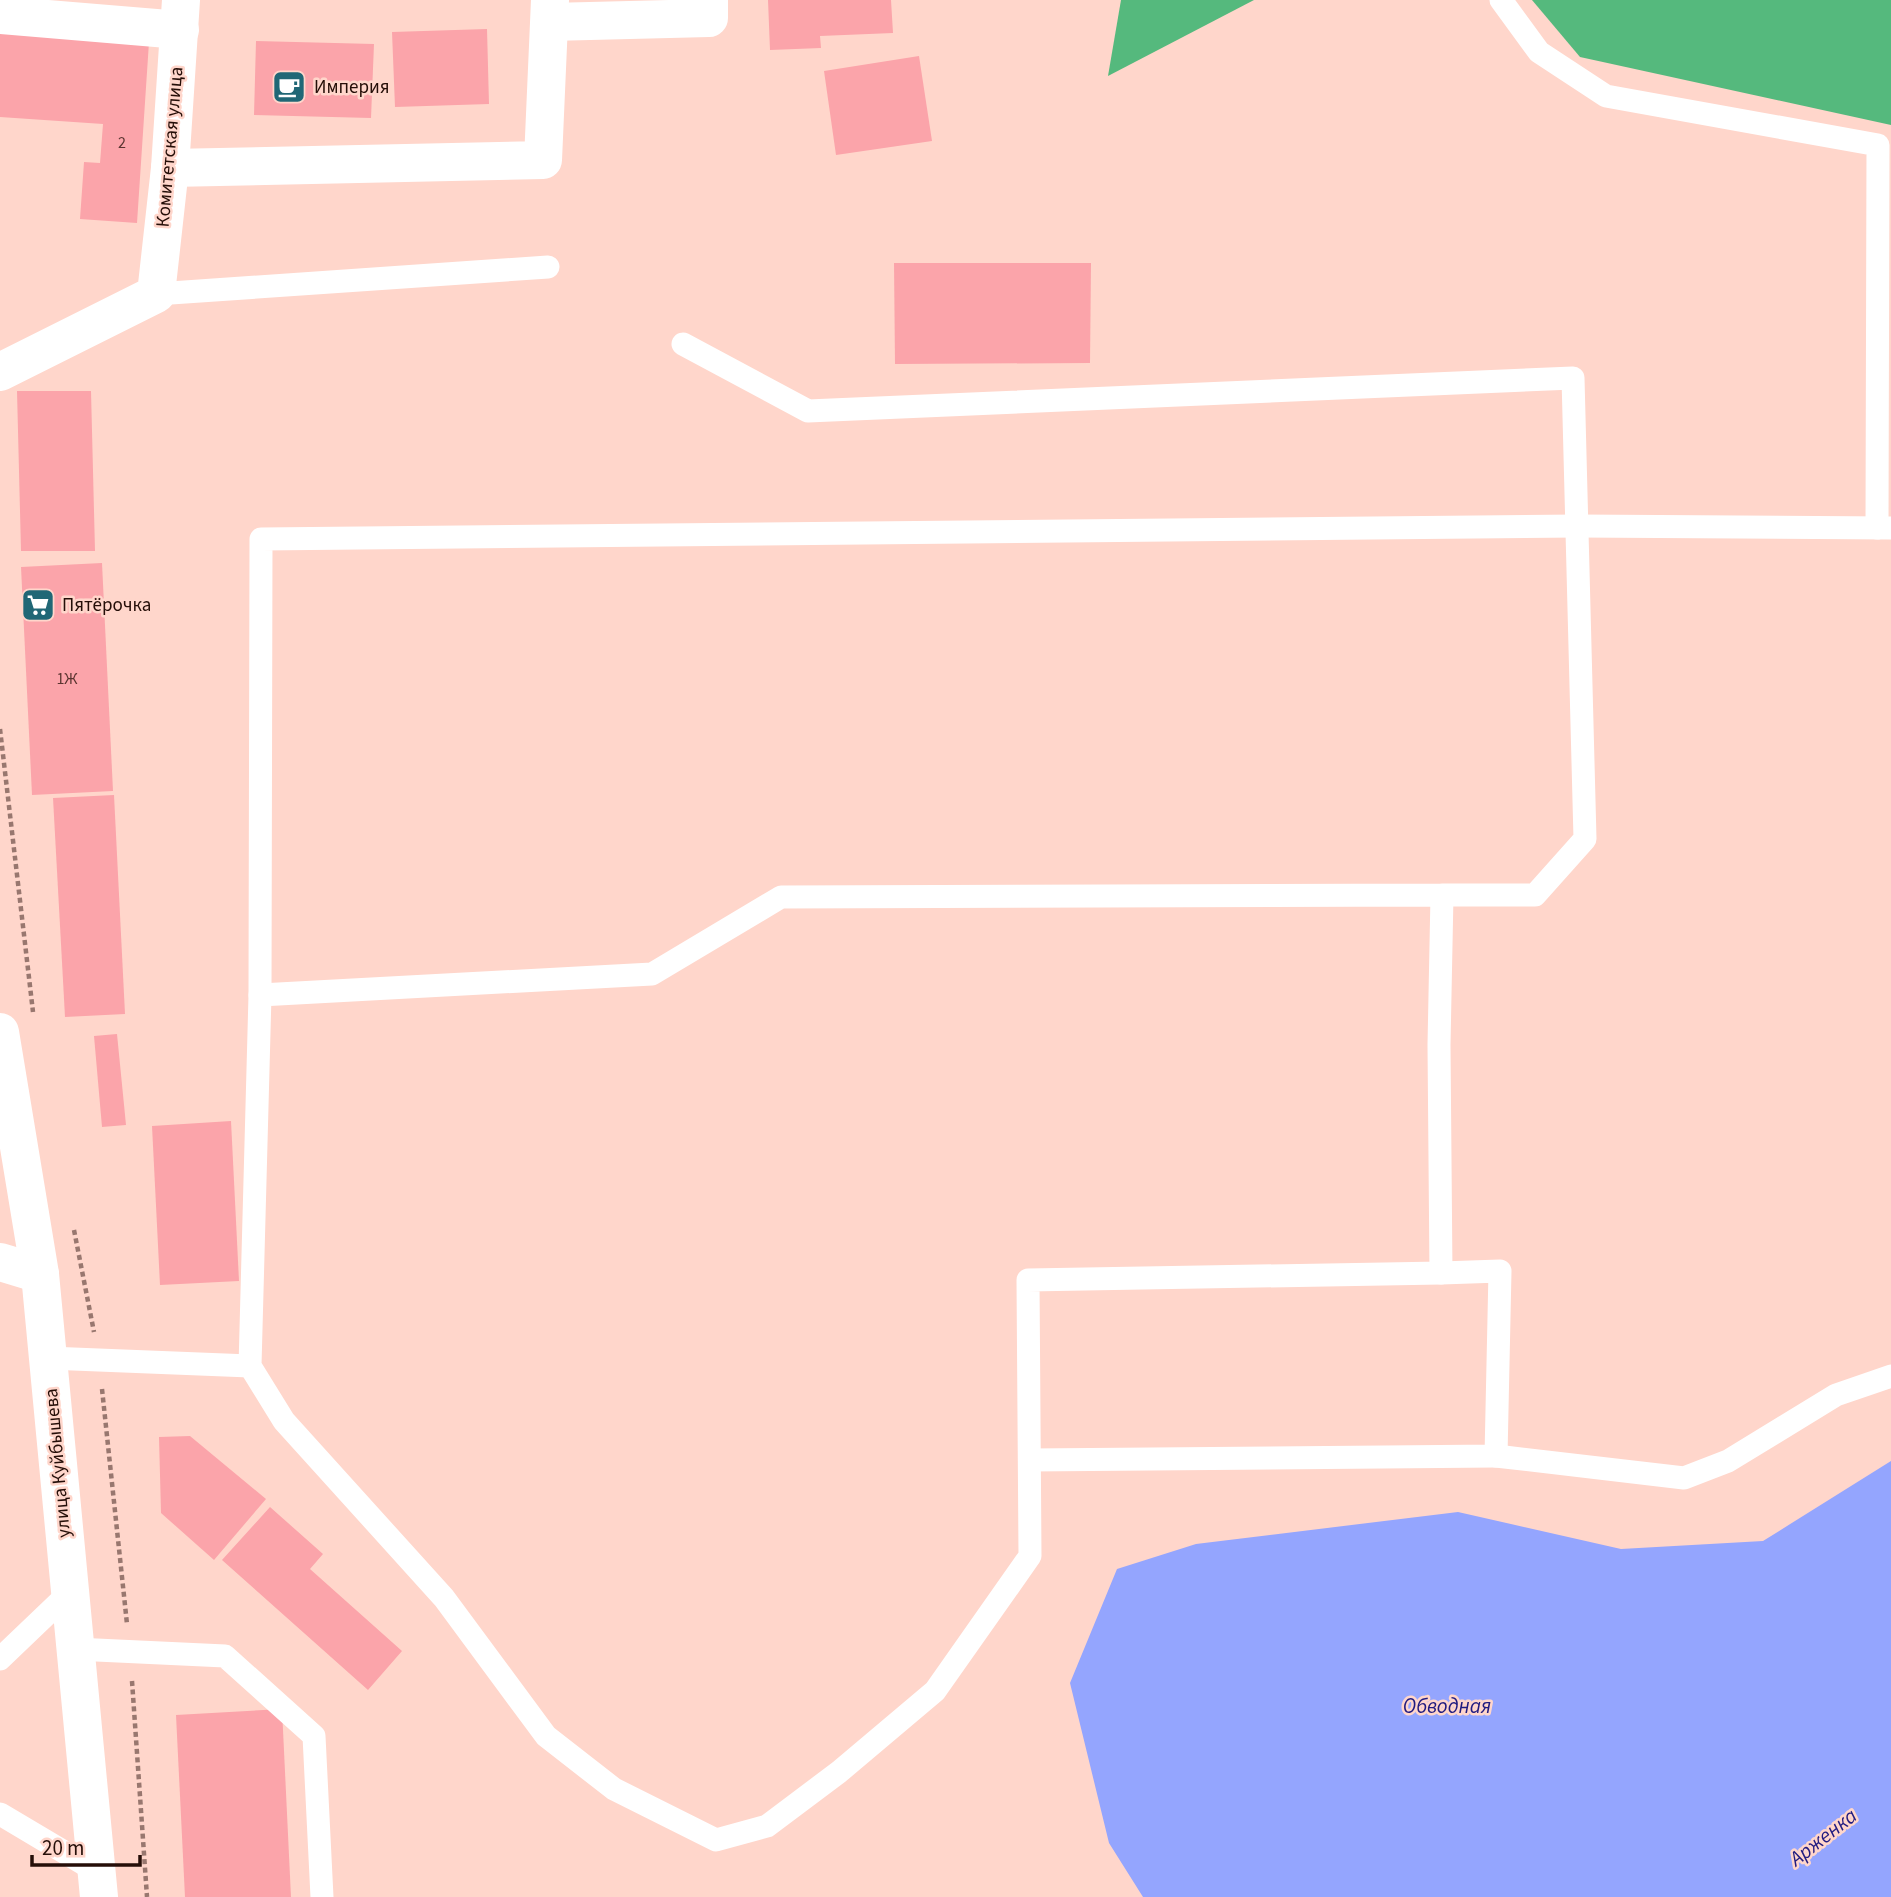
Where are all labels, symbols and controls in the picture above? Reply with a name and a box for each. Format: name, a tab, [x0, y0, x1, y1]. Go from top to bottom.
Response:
street label: Комитетская улица	[150, 66, 190, 228]
cafe icon: Империя	[270, 68, 308, 106]
place label: Империя	[314, 74, 390, 101]
house number: 2	[118, 132, 126, 154]
supermarket icon: Пятёрочка	[19, 586, 57, 624]
place label: Пятёрочка	[62, 592, 151, 619]
house number: 1Ж	[56, 668, 78, 690]
street label: улица Куйбышева	[38, 1387, 78, 1539]
water label: Обводная	[1403, 1691, 1491, 1721]
water label: Арженка	[1781, 1801, 1863, 1874]
scale bar	[32, 1824, 140, 1868]
text: 20 m	[42, 1833, 84, 1863]

